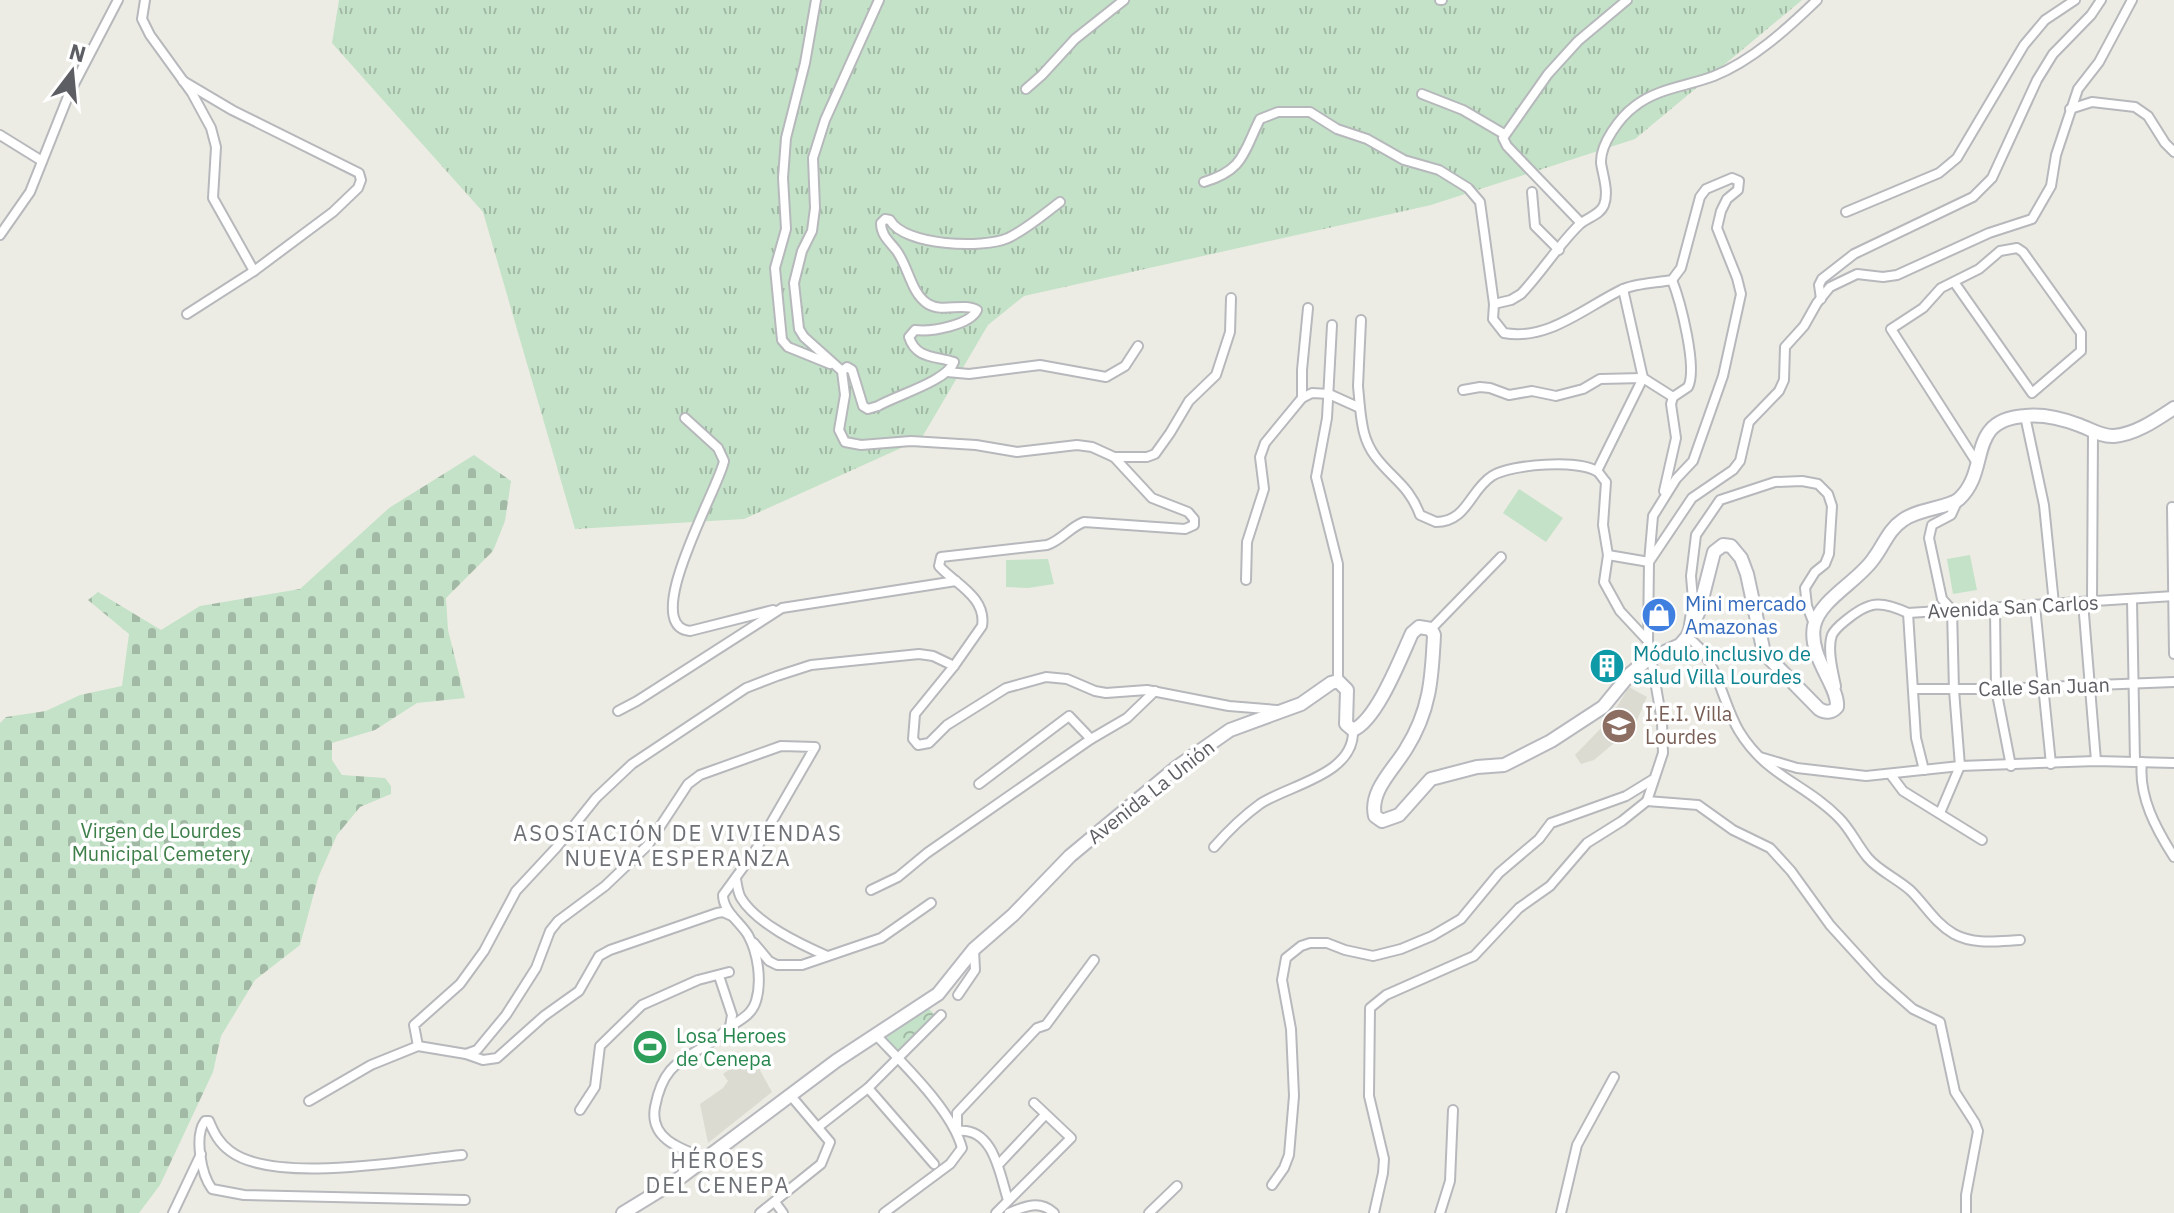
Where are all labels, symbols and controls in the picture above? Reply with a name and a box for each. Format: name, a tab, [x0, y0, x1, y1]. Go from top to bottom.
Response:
north arrow	[32, 32, 112, 112]
text: N	[66, 36, 89, 68]
street label: Avenida San Carlos	[1927, 589, 2099, 624]
place label: Mini mercado Amazonas	[1685, 590, 1807, 640]
shop icon: Mini mercado Amazonas	[1640, 596, 1678, 634]
place label: Módulo inclusivo de salud Villa Lourdes	[1633, 640, 1811, 690]
building icon: Módulo inclusivo de salud Villa Lourdes	[1588, 647, 1626, 685]
street label: Calle San Juan	[1978, 671, 2110, 702]
place label: I.E.I. Villa Lourdes	[1645, 700, 1733, 750]
school or university icon: I.E.I. Villa Lourdes	[1600, 707, 1638, 745]
street label: Avenida La Unión	[1082, 733, 1220, 850]
park label: Virgen de Lourdes Municipal Cemetery	[72, 817, 250, 867]
district label: ASOSIACIÓN DE VIVIENDAS NUEVA ESPERANZA	[513, 818, 843, 872]
place label: Losa Heroes de Cenepa	[676, 1022, 786, 1072]
sports icon: Losa Heroes de Cenepa	[631, 1028, 669, 1066]
district label: HÉROES DEL CENEPA	[645, 1145, 791, 1199]

